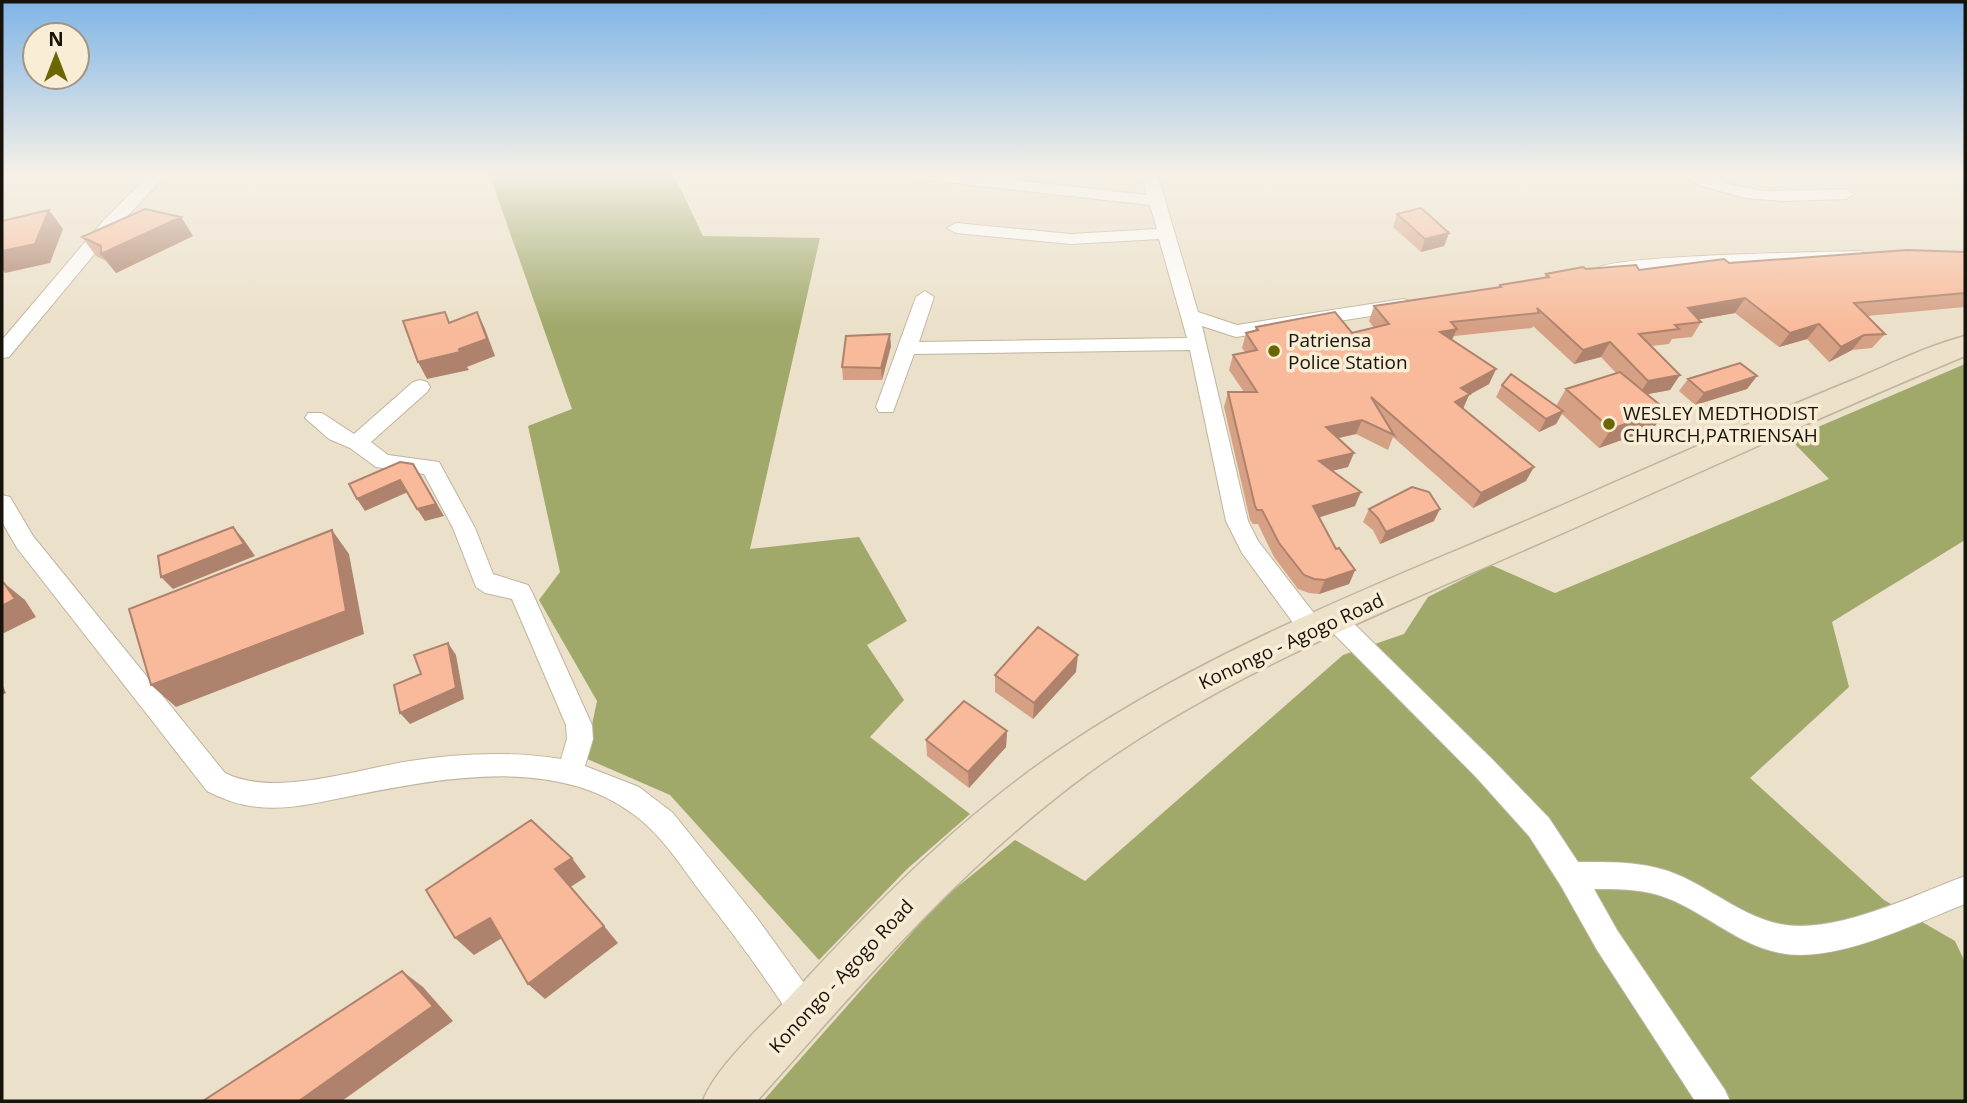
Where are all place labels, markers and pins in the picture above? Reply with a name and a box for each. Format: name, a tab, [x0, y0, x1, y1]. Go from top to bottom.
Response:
place label: Patriensa Police Station	[1288, 327, 1408, 375]
marker: Patriensa Police Station	[1266, 343, 1282, 359]
place label: WESLEY MEDTHODIST CHURCH,PATRIENSAH	[1623, 400, 1819, 448]
marker: WESLEY MEDTHODIST CHURCH,PATRIENSAH	[1601, 416, 1617, 432]

